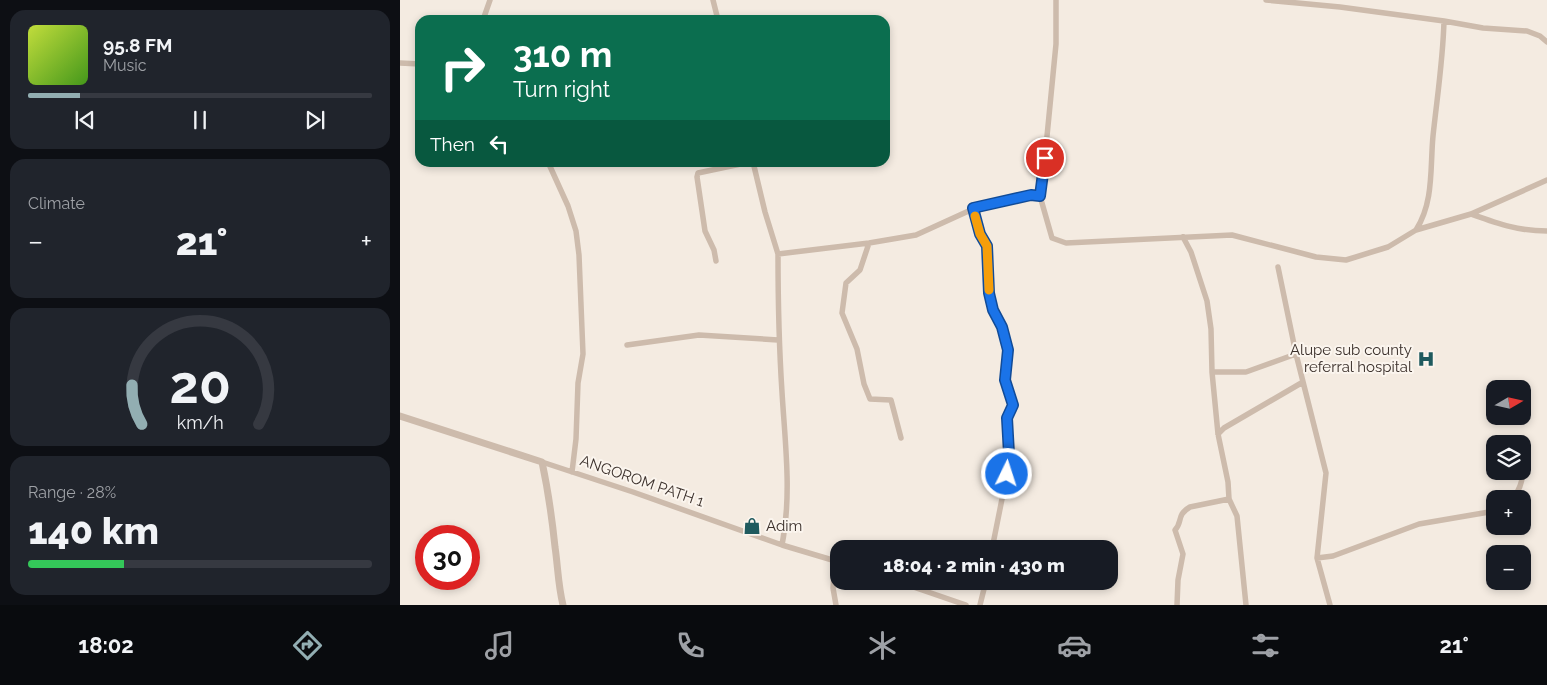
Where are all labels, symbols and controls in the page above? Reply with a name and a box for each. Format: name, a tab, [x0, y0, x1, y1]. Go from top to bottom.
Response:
text: 95.8 FM	[103, 34, 172, 56]
text: 310 m	[513, 34, 612, 75]
icon: right	[430, 35, 495, 100]
text: Music	[103, 56, 147, 75]
text: Turn right	[513, 76, 610, 102]
icon: previous	[71, 106, 99, 134]
icon: pause	[186, 106, 214, 134]
icon: next	[301, 106, 329, 134]
icon: left	[485, 130, 513, 158]
text: Then	[430, 133, 475, 155]
pin	[1024, 137, 1066, 179]
icon: arrive	[1031, 144, 1059, 172]
text: Climate	[28, 194, 85, 213]
text: 21°	[176, 219, 228, 264]
text: −	[28, 225, 43, 258]
text: +	[360, 225, 372, 258]
place label: Alupe sub county referral hospital	[1290, 341, 1413, 376]
hospital icon: Alupe sub county referral hospital	[1416, 349, 1436, 369]
text: 20	[169, 354, 231, 415]
north arrow	[1486, 380, 1531, 425]
map controls	[1486, 380, 1531, 590]
text: km/h	[176, 412, 224, 433]
button: layers	[1486, 435, 1531, 480]
position arrow	[980, 447, 1032, 499]
street label: ANGOROM PATH 1	[578, 451, 707, 511]
text: Range · 28%	[28, 483, 116, 502]
button: +	[1486, 490, 1531, 535]
text: 140 km	[28, 508, 159, 553]
shop icon: Adim	[742, 516, 762, 536]
place label: Adim	[766, 517, 802, 535]
speed limit sign: 30	[415, 525, 480, 590]
button: −	[1486, 545, 1531, 590]
text: 18:04 · 2 min · 430 m	[883, 554, 1065, 576]
icon: directions	[290, 628, 325, 663]
icon: music	[482, 628, 517, 663]
icon: phone	[673, 628, 708, 663]
icon: climate	[865, 628, 900, 663]
icon: car	[1057, 628, 1092, 663]
icon: filters	[1248, 628, 1283, 663]
text: 18:02	[78, 632, 134, 658]
text: 21°	[1440, 632, 1469, 658]

